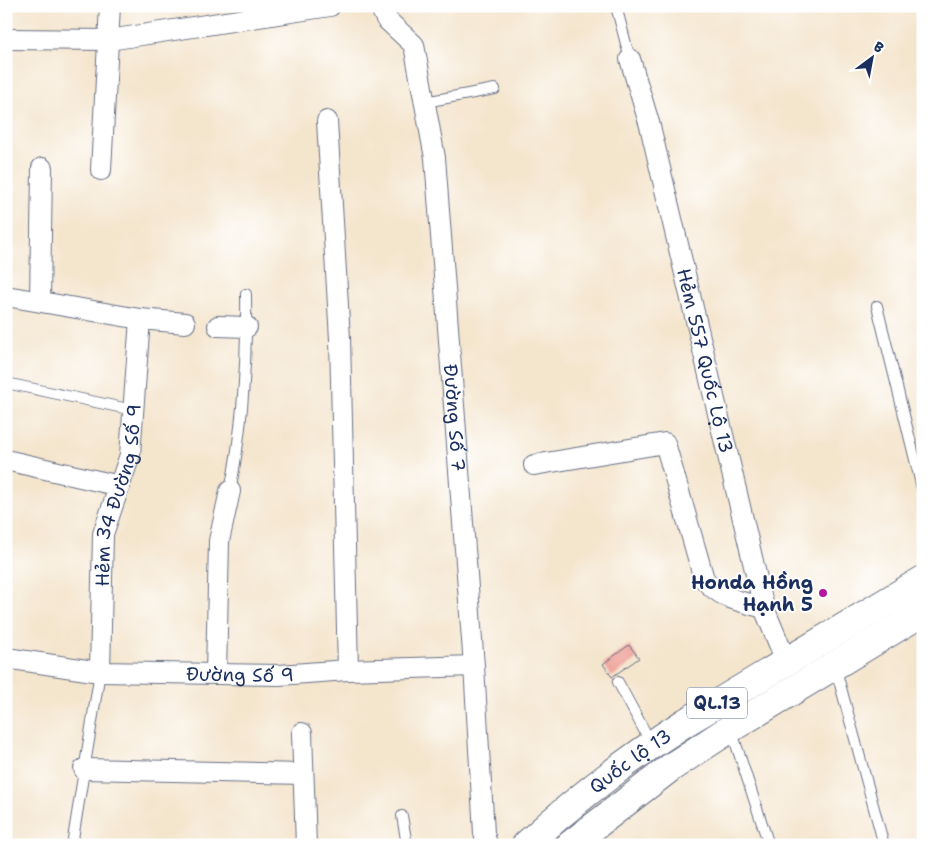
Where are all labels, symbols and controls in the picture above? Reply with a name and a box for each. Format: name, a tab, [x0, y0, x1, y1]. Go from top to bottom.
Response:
north arrow	[846, 32, 896, 82]
text: B	[870, 37, 888, 57]
street label: Hẻm 557 Quốc Lộ 13	[671, 266, 739, 456]
street label: Đường Số 7	[438, 363, 471, 473]
street label: Hẻm 34 Đường Số 9	[90, 403, 147, 587]
place label: Honda Hồng Hạnh 5	[691, 570, 813, 617]
marker: Honda Hồng Hạnh 5	[817, 587, 829, 599]
street label: Đường Số 9	[186, 661, 295, 688]
road number: QL.13	[687, 688, 747, 718]
street label: Quốc lộ 13	[584, 723, 676, 799]

